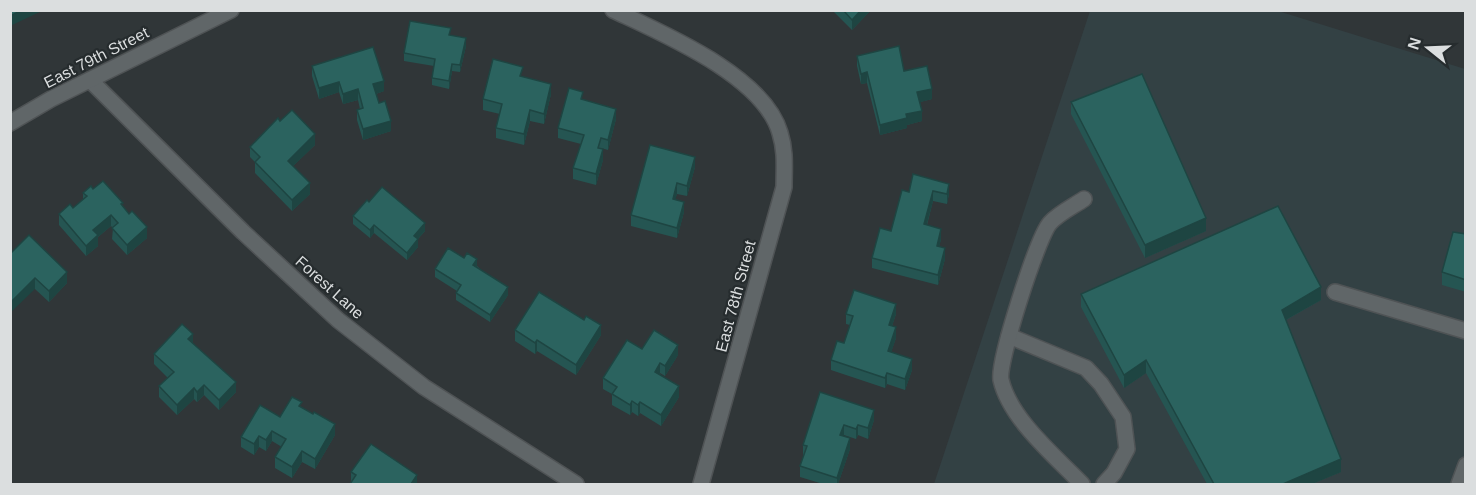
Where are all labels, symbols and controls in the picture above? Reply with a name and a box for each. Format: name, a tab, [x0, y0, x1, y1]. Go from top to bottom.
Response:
north arrow	[1398, 18, 1458, 78]
street label: East 79th Street	[41, 24, 152, 91]
text: N	[1404, 35, 1424, 52]
street label: East 78th Street	[712, 238, 759, 354]
street label: Forest Lane	[292, 252, 367, 322]

